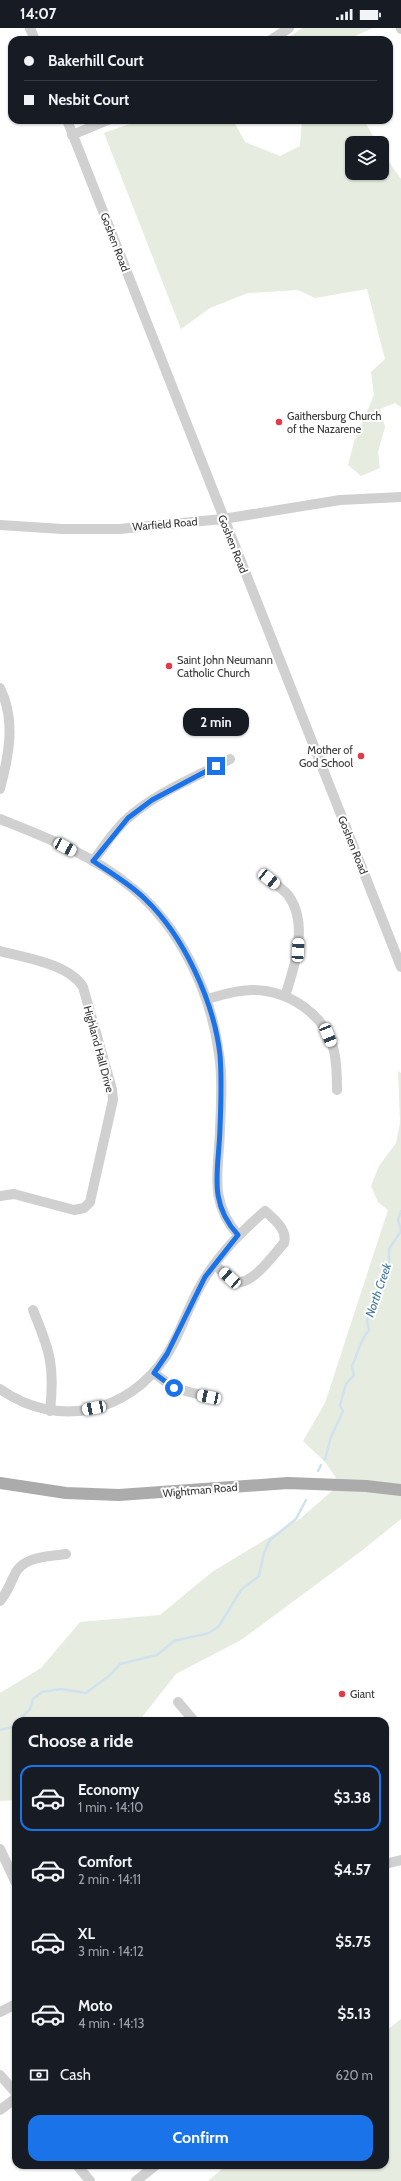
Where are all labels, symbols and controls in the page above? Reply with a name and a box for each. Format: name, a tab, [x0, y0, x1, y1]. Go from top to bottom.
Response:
text: 14:07	[20, 5, 56, 23]
text: Bakerhill Court	[48, 52, 144, 70]
text: Nesbit Court	[48, 91, 129, 109]
map controls	[345, 136, 389, 180]
button: layers	[345, 136, 389, 180]
street label: Goshen Road	[97, 211, 133, 273]
place label: Gaithersburg Church of the Nazarene	[287, 409, 381, 436]
marker: Gaithersburg Church of the Nazarene	[274, 417, 284, 427]
street label: Goshen Road	[215, 513, 251, 575]
street label: Warfield Road	[132, 514, 198, 534]
place label: Saint John Neumann Catholic Church	[177, 653, 273, 680]
marker: Saint John Neumann Catholic Church	[164, 661, 174, 671]
callout: 2 min	[183, 708, 249, 736]
text: 2 min	[200, 714, 232, 730]
place label: Mother of God School	[299, 743, 353, 770]
marker: Mother of God School	[356, 751, 366, 761]
route end	[207, 757, 225, 775]
street label: Goshen Road	[335, 814, 371, 876]
car	[52, 836, 78, 858]
car	[256, 867, 282, 891]
car	[291, 938, 305, 962]
street label: Highland Hall Drive	[81, 1004, 117, 1094]
car	[318, 1022, 338, 1048]
water label: North Creek	[362, 1260, 395, 1319]
car	[217, 1266, 243, 1290]
route start	[165, 1379, 183, 1397]
car	[196, 1389, 222, 1405]
car	[81, 1400, 107, 1416]
street label: Wightman Road	[162, 1480, 238, 1500]
place label: Giant	[350, 1687, 375, 1701]
marker: Giant	[337, 1689, 347, 1699]
text: Choose a ride	[28, 1730, 133, 1752]
icon: car	[30, 1780, 66, 1816]
text: Economy	[78, 1781, 139, 1799]
text: $3.38	[334, 1789, 371, 1807]
text: 1 min · 14:10	[78, 1799, 143, 1815]
icon: car	[30, 1852, 66, 1888]
text: Comfort	[78, 1853, 132, 1871]
text: $4.57	[334, 1861, 371, 1879]
text: 2 min · 14:11	[78, 1871, 141, 1887]
icon: car	[30, 1924, 66, 1960]
text: XL	[78, 1925, 95, 1943]
text: $5.75	[335, 1933, 371, 1951]
text: 3 min · 14:12	[78, 1943, 144, 1959]
icon: car	[30, 1996, 66, 2032]
text: Moto	[78, 1997, 112, 2015]
text: $5.13	[338, 2005, 371, 2023]
text: 4 min · 14:13	[78, 2015, 145, 2031]
icon: cash	[28, 2064, 50, 2086]
text: Cash	[60, 2066, 91, 2084]
text: 620 m	[335, 2067, 373, 2083]
button: Confirm	[28, 2115, 373, 2161]

